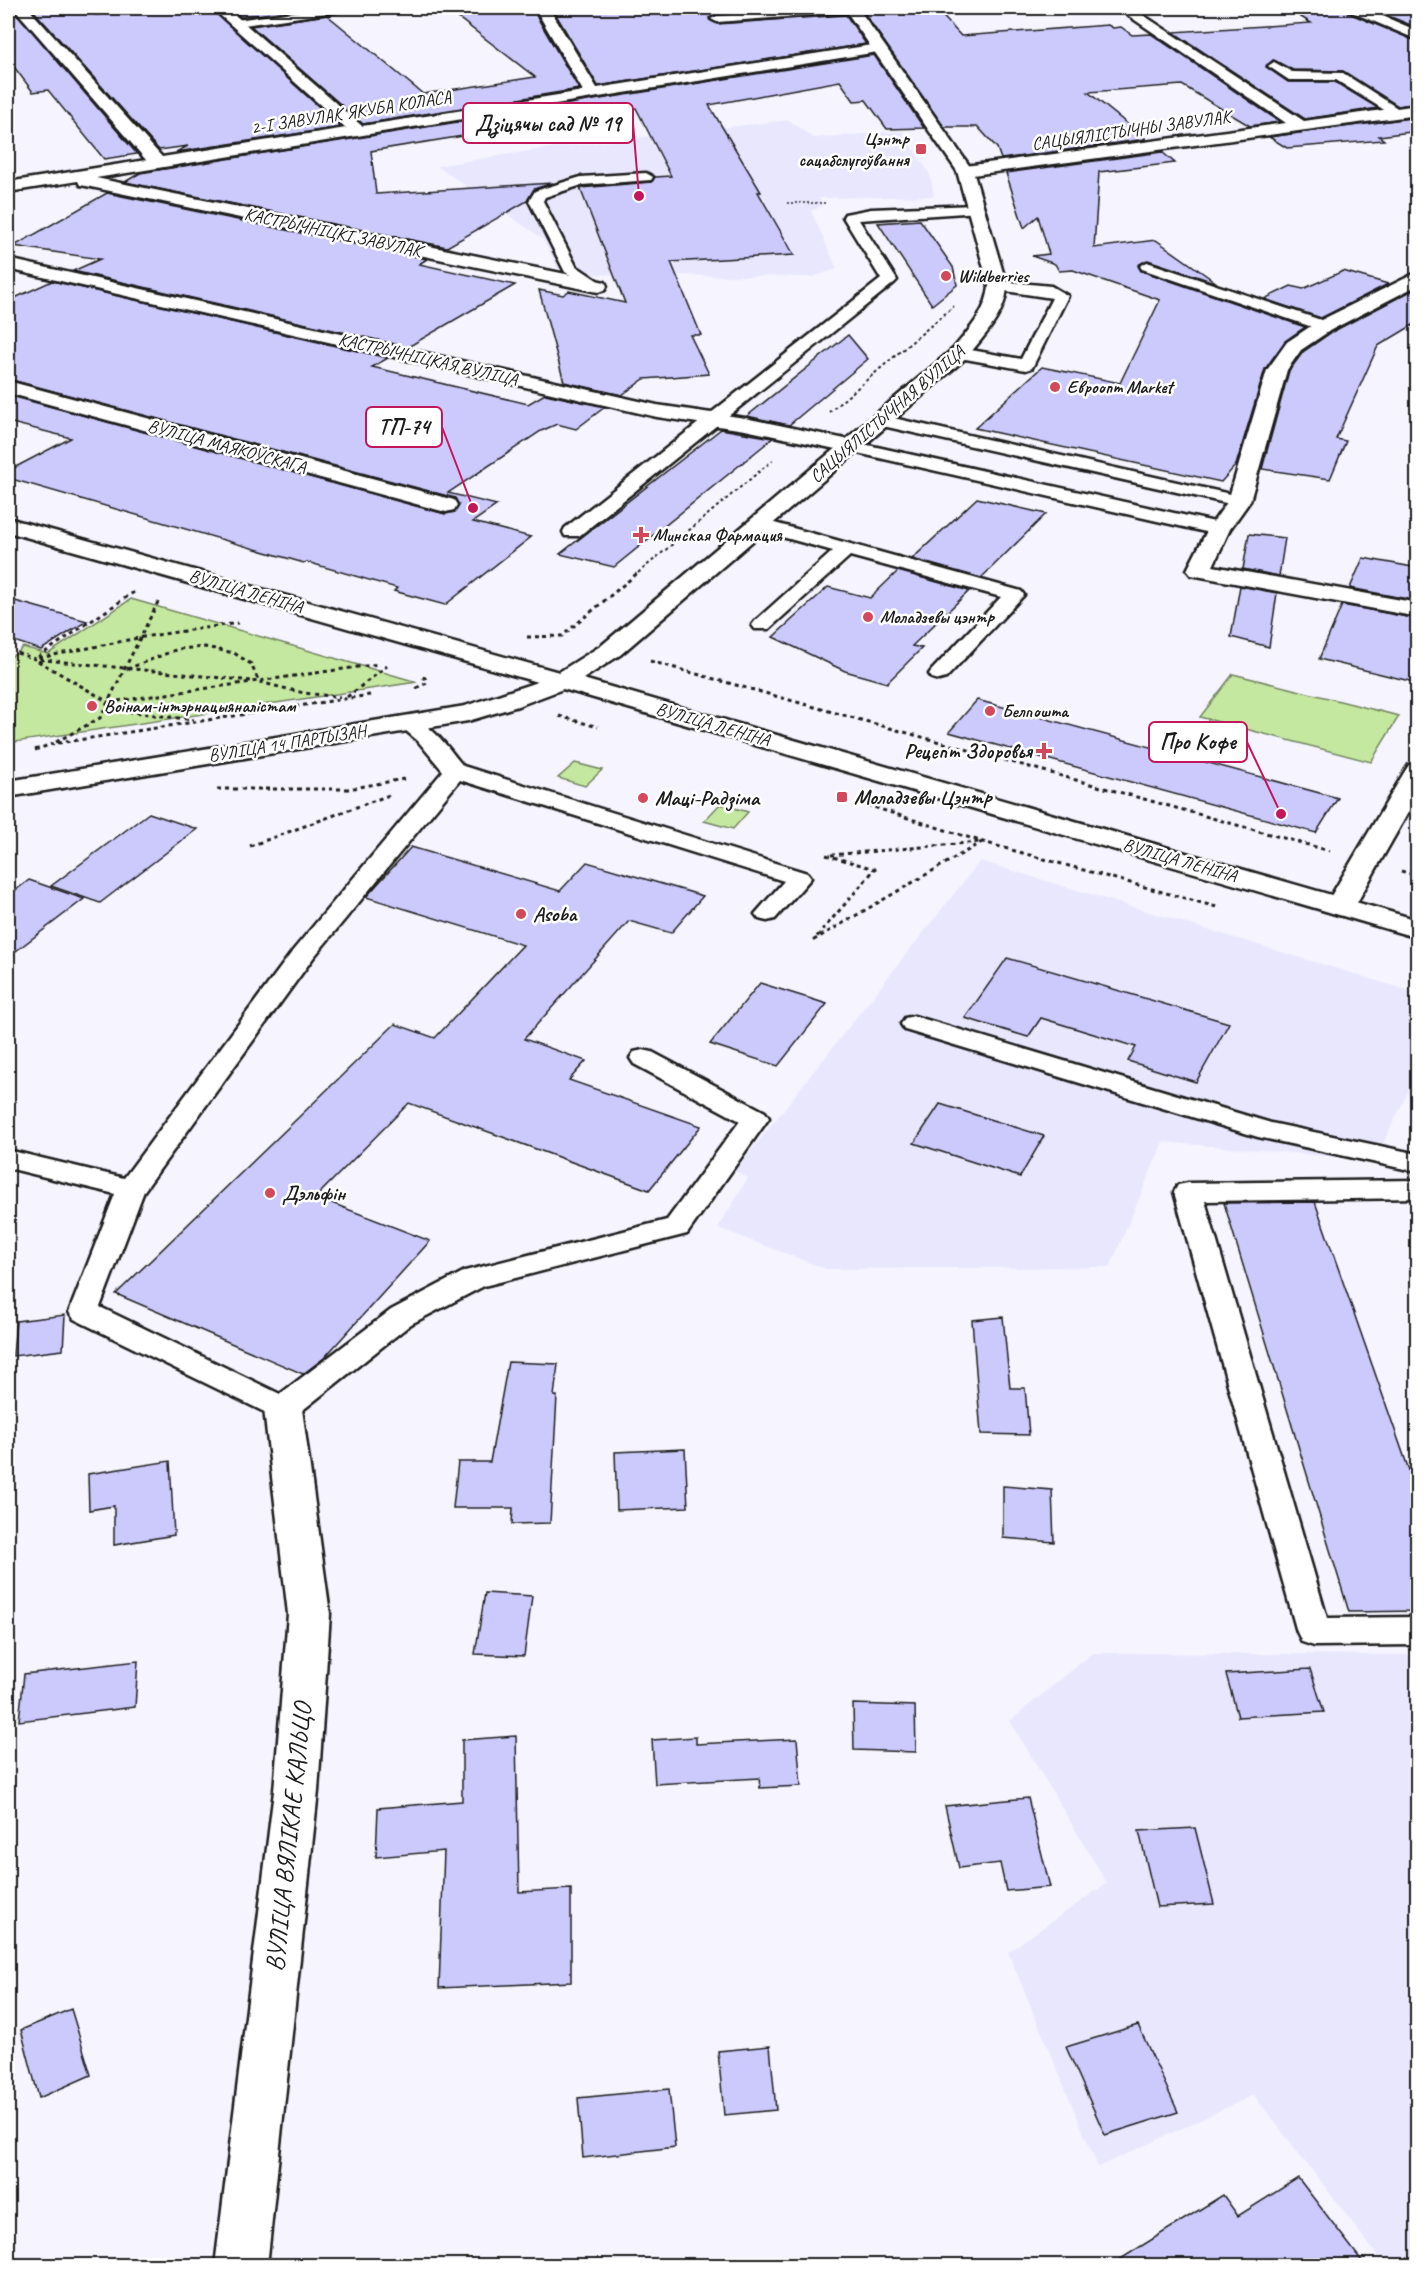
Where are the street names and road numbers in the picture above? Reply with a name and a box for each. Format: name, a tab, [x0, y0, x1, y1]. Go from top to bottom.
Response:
street label: 2-І ЗАВУЛАК ЯКУБА КОЛАСА	[249, 85, 454, 139]
street label: САЦЫЯЛІСТЫЧНЫ ЗАВУЛАК	[1030, 105, 1236, 155]
street label: КАСТРЫЧНІЦКІ ЗАВУЛАК	[242, 202, 428, 262]
street label: КАСТРЫЧНІЦКАЯ ВУЛІЦА	[336, 328, 521, 391]
street label: САЦЫЯЛІСТЫЧНАЯ ВУЛІЦА	[805, 340, 970, 487]
street label: ВУЛІЦА МАЯКОЎСКАГА	[145, 414, 309, 478]
street label: ВУЛІЦА ЛЕНІНА	[187, 564, 306, 618]
street label: ВУЛІЦА ЛЕНІНА	[654, 697, 773, 751]
street label: ВУЛІЦА 14 ПАРТЫЗАН	[207, 719, 370, 766]
street label: ВУЛІЦА ЛЕНІНА	[1121, 833, 1240, 887]
street label: ВУЛІЦА ВЯЛІКАЕ КАЛЬЦО	[258, 1698, 319, 1973]

